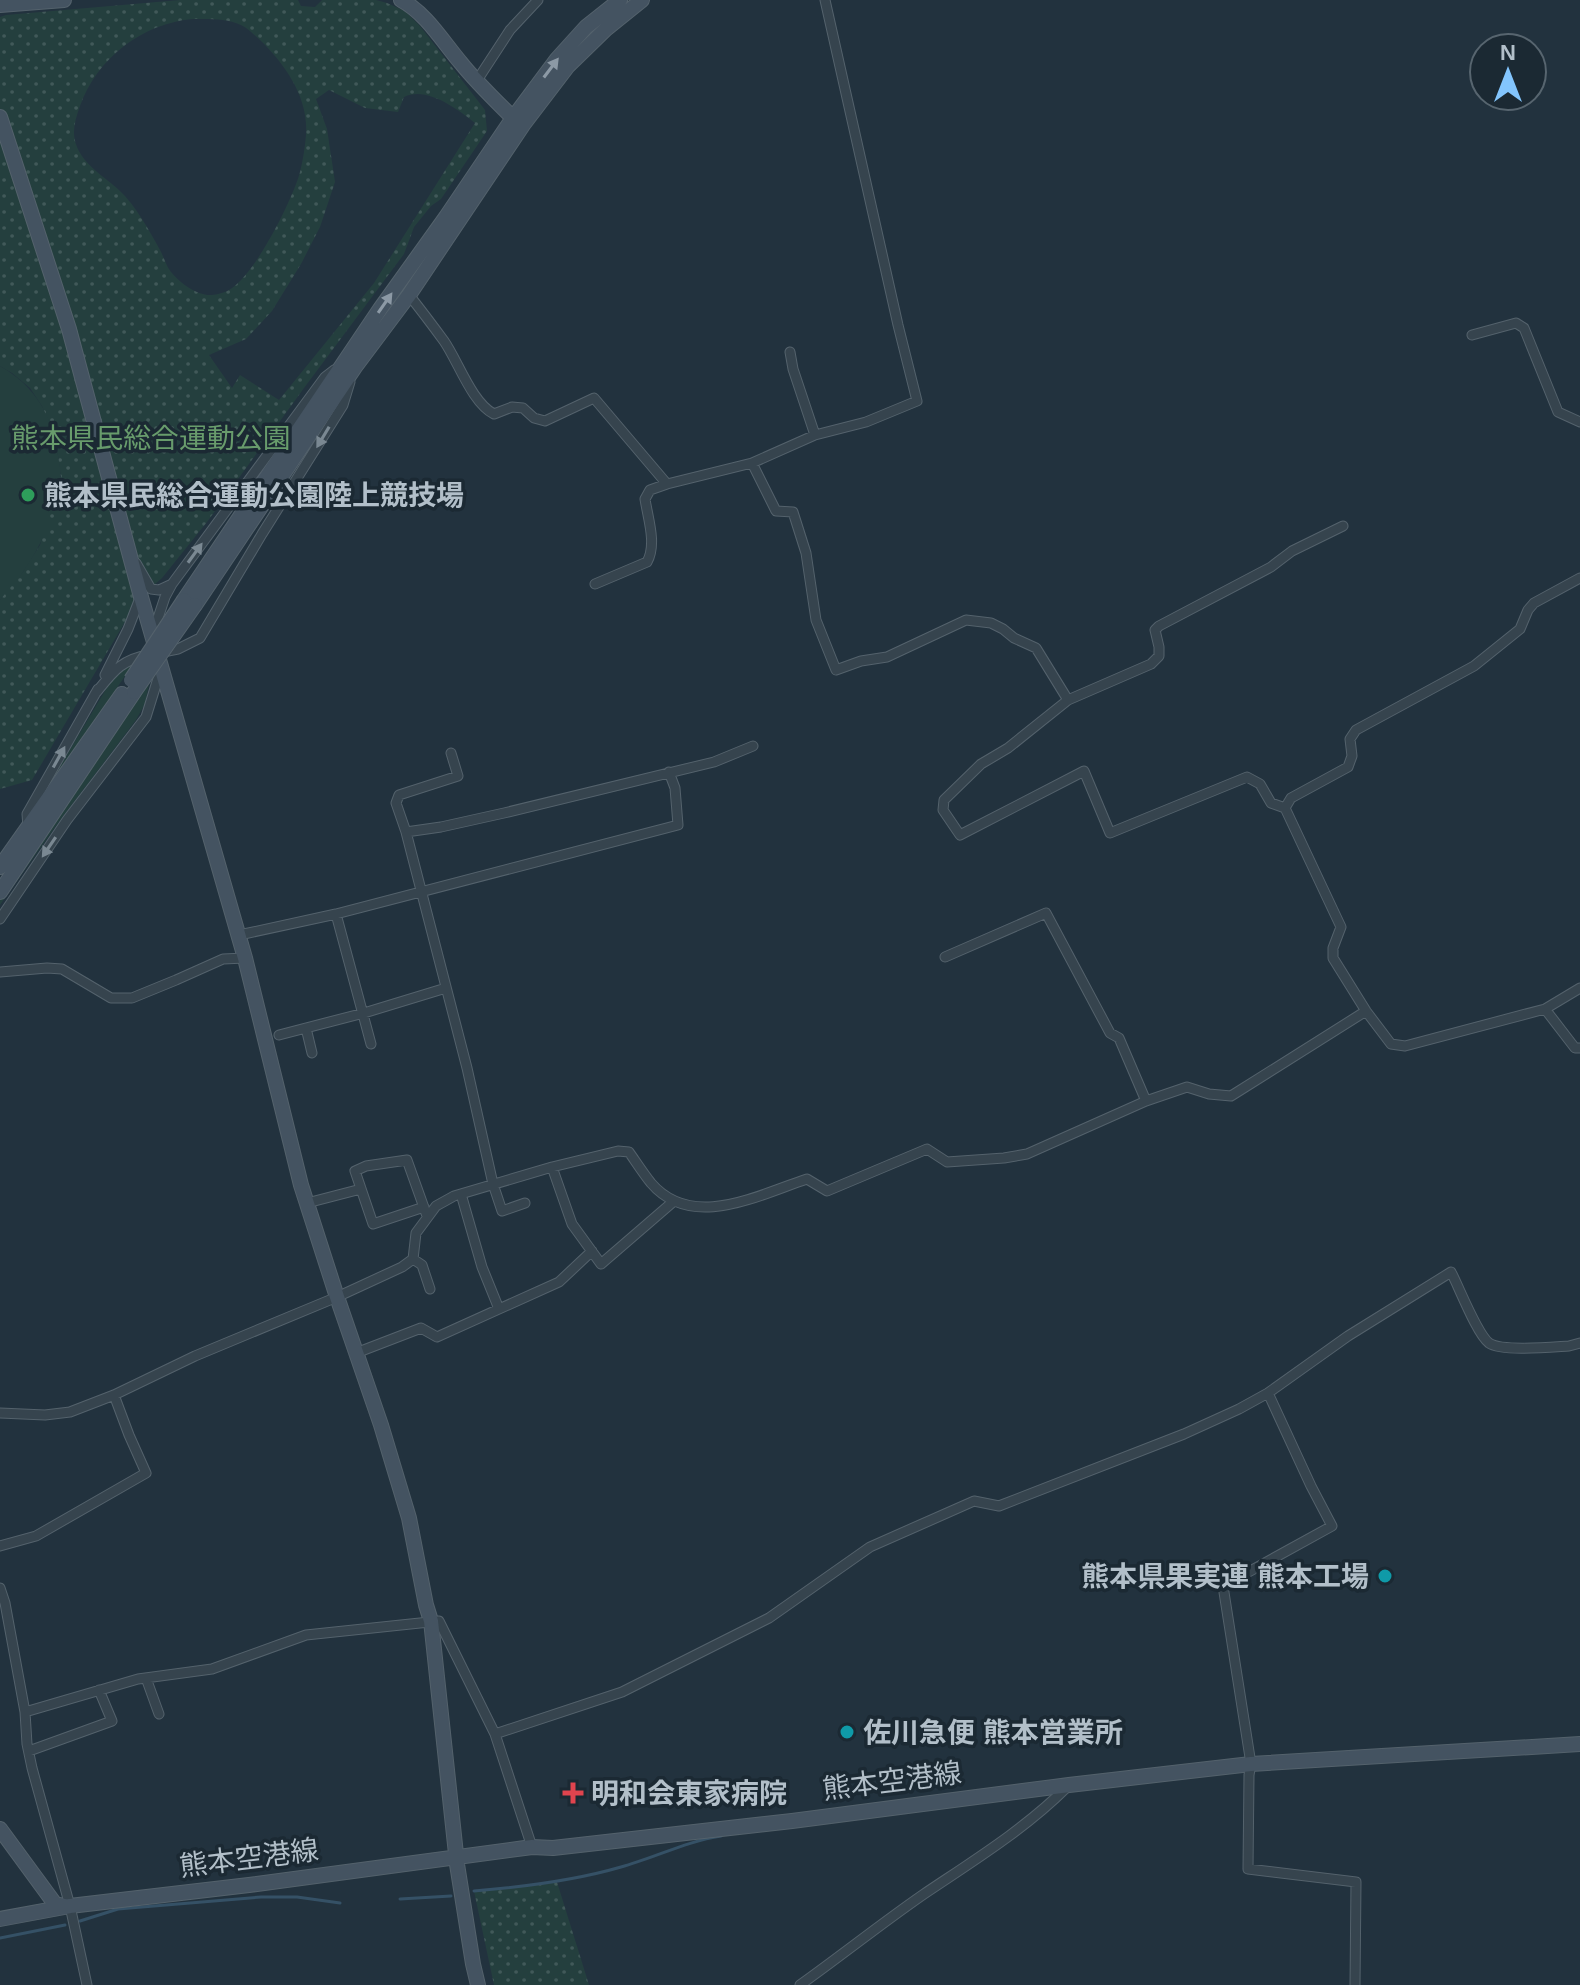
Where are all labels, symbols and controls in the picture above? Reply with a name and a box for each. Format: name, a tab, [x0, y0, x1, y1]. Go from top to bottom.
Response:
north arrow	[1468, 32, 1548, 112]
text: N	[1500, 40, 1516, 65]
one-way arrow	[542, 58, 558, 78]
one-way arrow	[376, 293, 392, 314]
park label: 熊本県民総合運動公園	[11, 423, 291, 454]
one-way arrow	[317, 426, 331, 448]
place label: 熊本県民総合運動公園陸上競技場	[44, 480, 464, 511]
marker: 熊本県民総合運動公園陸上競技場	[19, 486, 37, 504]
one-way arrow	[187, 543, 202, 564]
one-way arrow	[51, 746, 65, 768]
one-way arrow	[42, 836, 57, 857]
place label: 熊本県果実連 熊本工場	[1081, 1561, 1369, 1592]
marker: 熊本県果実連 熊本工場	[1376, 1567, 1394, 1585]
place label: 佐川急便 熊本営業所	[863, 1717, 1123, 1748]
marker: 佐川急便 熊本営業所	[838, 1723, 856, 1741]
street label: 熊本空港線	[821, 1757, 963, 1805]
place label: 明和会東家病院	[591, 1778, 787, 1809]
marker: 明和会東家病院	[562, 1782, 584, 1804]
street label: 熊本空港線	[178, 1834, 320, 1882]

